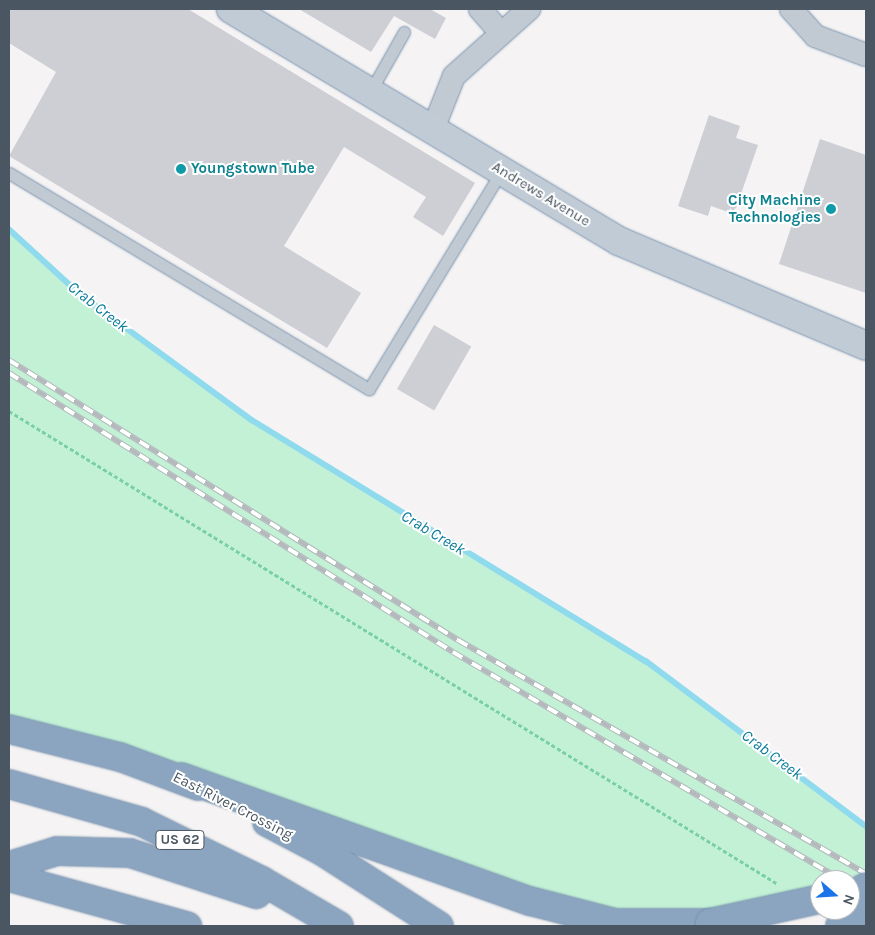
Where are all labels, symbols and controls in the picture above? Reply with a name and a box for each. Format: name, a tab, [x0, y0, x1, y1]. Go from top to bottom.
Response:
street label: Andrews Avenue	[489, 158, 593, 230]
place label: Youngstown Tube	[191, 160, 315, 178]
marker: Youngstown Tube	[175, 163, 187, 175]
place label: City Machine Technologies	[728, 191, 821, 226]
marker: City Machine Technologies	[825, 203, 837, 215]
water label: Crab Creek	[64, 277, 132, 337]
water label: Crab Creek	[397, 506, 469, 560]
water label: Crab Creek	[738, 726, 806, 784]
street label: East River Crossing	[170, 768, 296, 844]
road number: US 62	[155, 828, 205, 852]
north arrow	[810, 870, 860, 920]
text: N	[839, 892, 858, 907]

